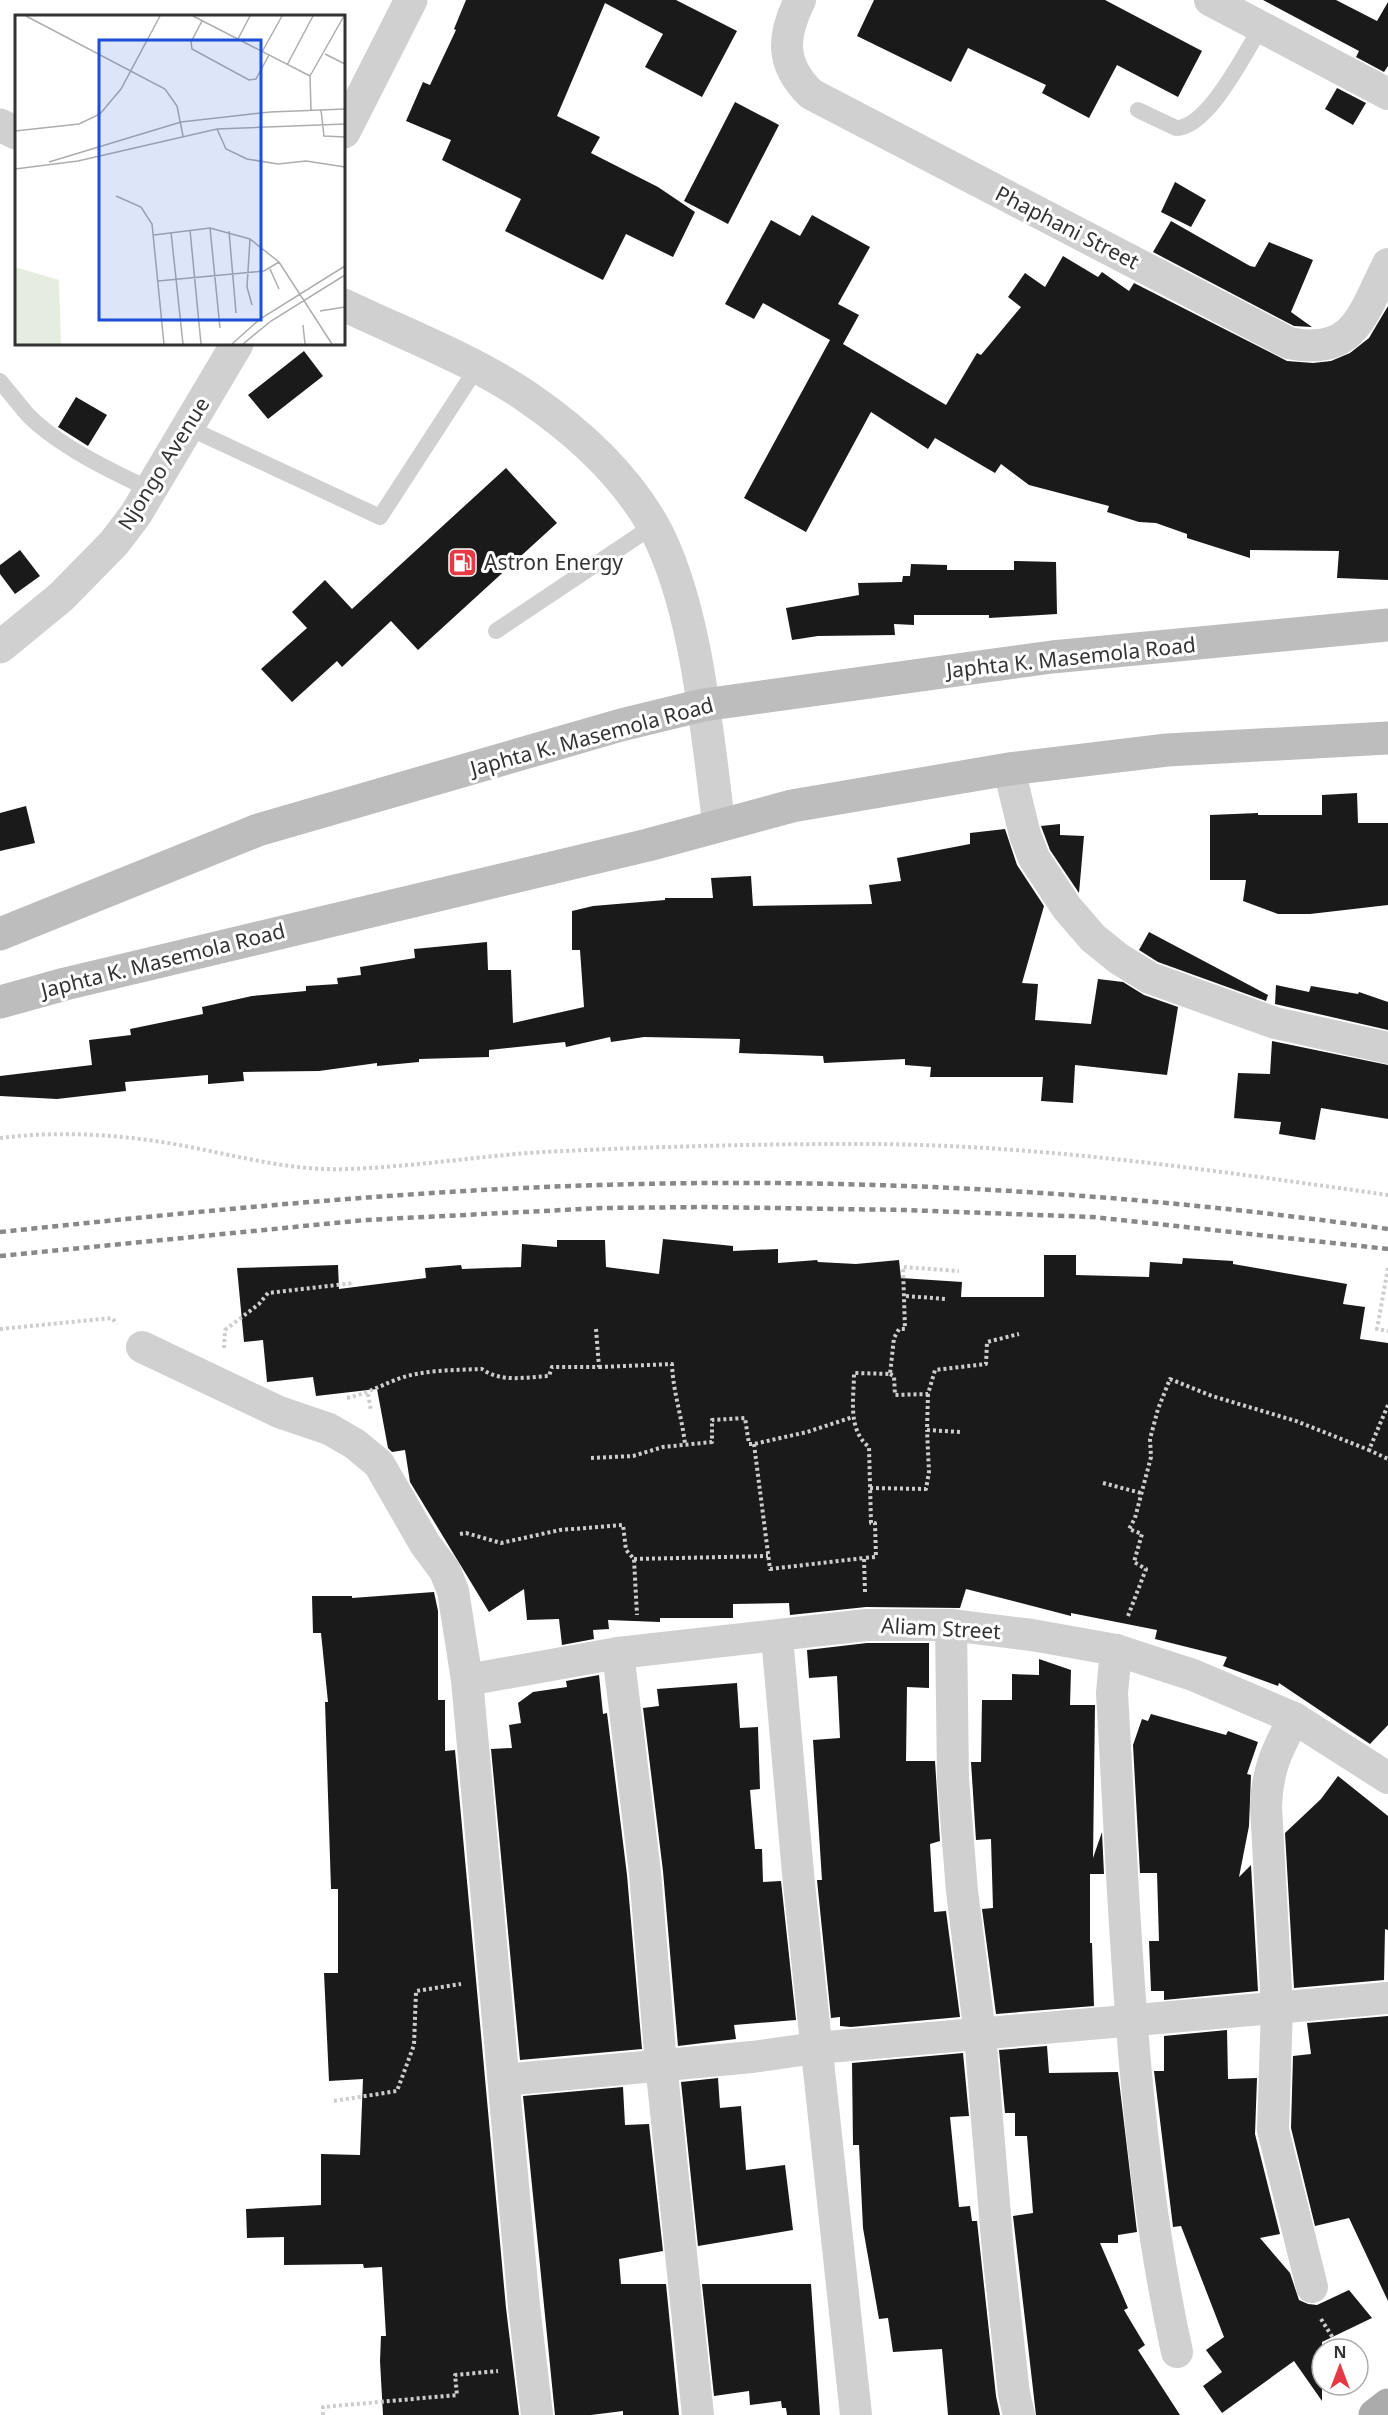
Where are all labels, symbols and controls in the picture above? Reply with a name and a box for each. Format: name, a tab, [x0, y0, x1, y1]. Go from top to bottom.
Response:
inset map	[15, 15, 345, 345]
street label: Phaphani Street	[991, 179, 1144, 276]
street label: Njongo Avenue	[111, 392, 215, 535]
fuel station icon: Astron Energy	[447, 547, 479, 579]
place label: Astron Energy	[484, 548, 623, 576]
street label: Japhta K. Masemola Road	[943, 630, 1197, 684]
street label: Japhta K. Masemola Road	[465, 690, 716, 782]
street label: Japhta K. Masemola Road	[36, 916, 288, 1004]
street label: Aliam Street	[881, 1611, 1002, 1645]
north arrow	[1310, 2337, 1370, 2397]
text: N	[1333, 2341, 1347, 2363]

